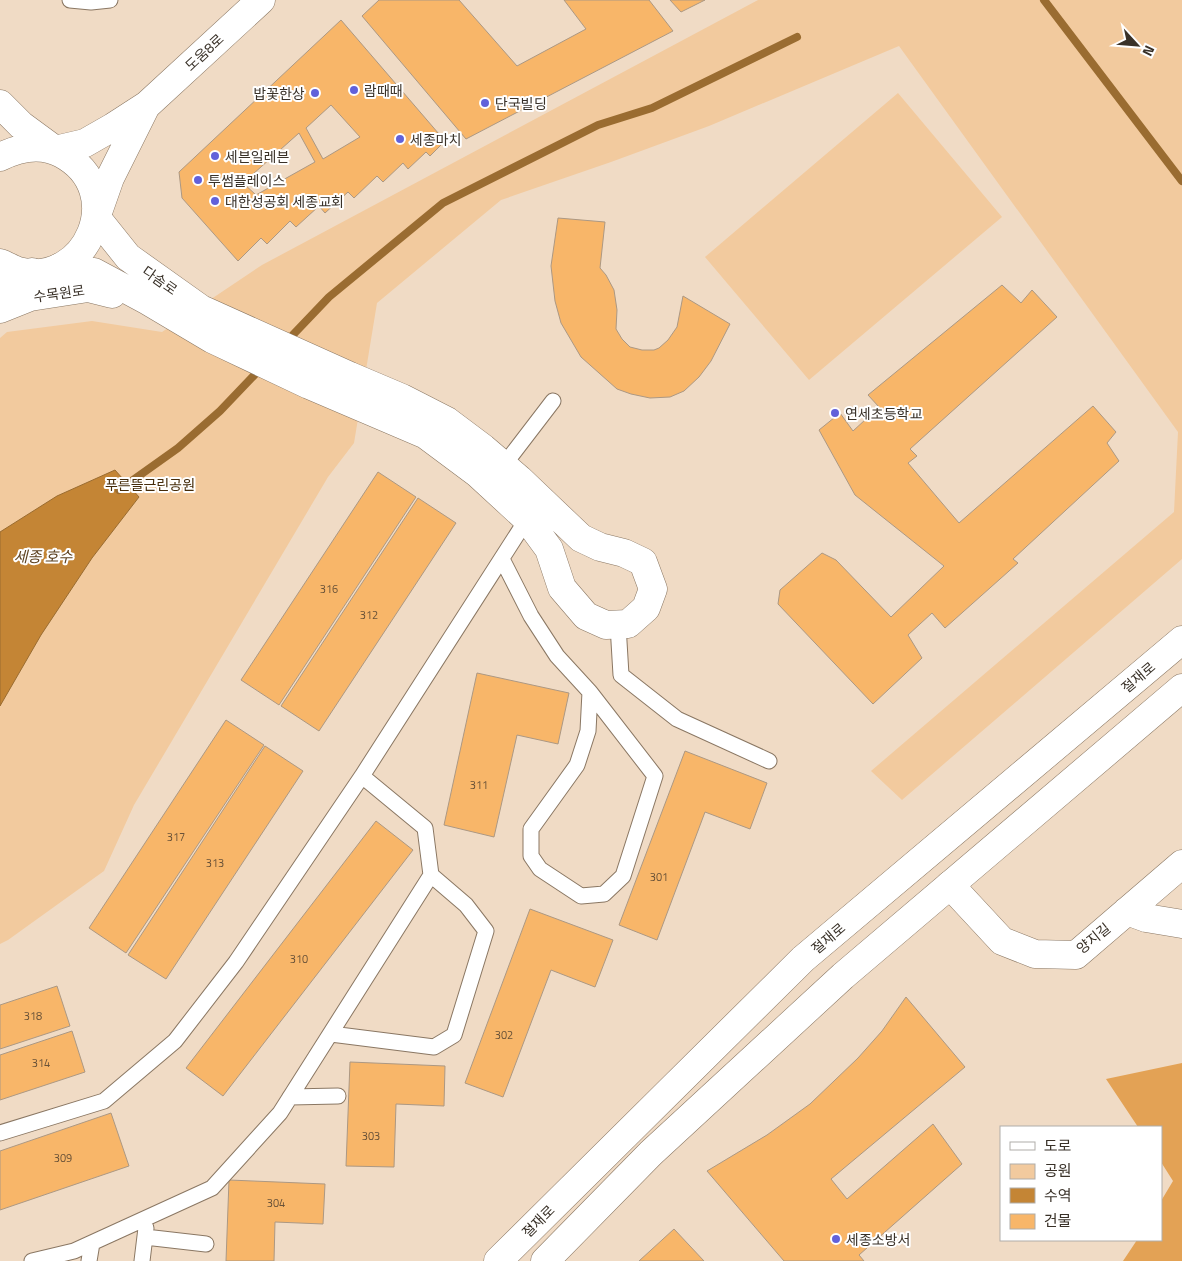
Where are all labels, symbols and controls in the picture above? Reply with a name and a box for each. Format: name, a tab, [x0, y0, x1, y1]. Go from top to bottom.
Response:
north arrow	[1112, 20, 1162, 70]
street label: 도움8로	[180, 28, 228, 76]
text: N	[1138, 42, 1161, 60]
place label: 람때때	[364, 80, 403, 101]
place label: 밥꽃한상	[253, 83, 305, 104]
marker: 람때때	[348, 84, 360, 96]
marker: 밥꽃한상	[309, 87, 321, 99]
place label: 단국빌딩	[495, 93, 547, 114]
marker: 단국빌딩	[479, 97, 491, 109]
place label: 세종마치	[410, 129, 462, 150]
marker: 세종마치	[394, 133, 406, 145]
place label: 세븐일레븐	[225, 146, 290, 167]
marker: 세븐일레븐	[209, 150, 221, 162]
place label: 투썸플레이스	[208, 170, 285, 191]
marker: 투썸플레이스	[192, 174, 204, 186]
place label: 대한성공회 세종교회	[225, 191, 344, 212]
marker: 대한성공회 세종교회	[209, 195, 221, 207]
street label: 다솜로	[138, 260, 182, 300]
street label: 수목원로	[32, 279, 86, 307]
place label: 연세초등학교	[845, 403, 922, 424]
marker: 연세초등학교	[829, 407, 841, 419]
park label: 푸른뜰근린공원	[105, 474, 195, 495]
water label: 세종 호수	[14, 545, 73, 568]
house number: 316	[320, 581, 338, 597]
house number: 312	[360, 607, 378, 623]
street label: 절재로	[1116, 656, 1160, 697]
house number: 311	[470, 777, 488, 793]
house number: 317	[167, 829, 185, 845]
house number: 313	[206, 855, 224, 871]
house number: 301	[650, 869, 668, 885]
street label: 절재로	[806, 917, 850, 958]
street label: 양지길	[1071, 918, 1115, 958]
house number: 310	[290, 951, 308, 967]
house number: 318	[24, 1008, 42, 1024]
house number: 302	[495, 1027, 513, 1043]
house number: 314	[32, 1055, 50, 1071]
legend	[1000, 1126, 1162, 1241]
house number: 303	[362, 1128, 380, 1144]
text: 도로	[1044, 1134, 1072, 1157]
house number: 309	[54, 1150, 72, 1166]
text: 공원	[1044, 1159, 1072, 1182]
text: 수역	[1044, 1184, 1072, 1207]
house number: 304	[267, 1195, 285, 1211]
street label: 절재로	[517, 1200, 559, 1242]
text: 건물	[1044, 1209, 1072, 1232]
place label: 세종소방서	[846, 1229, 910, 1250]
marker: 세종소방서	[830, 1233, 842, 1245]

